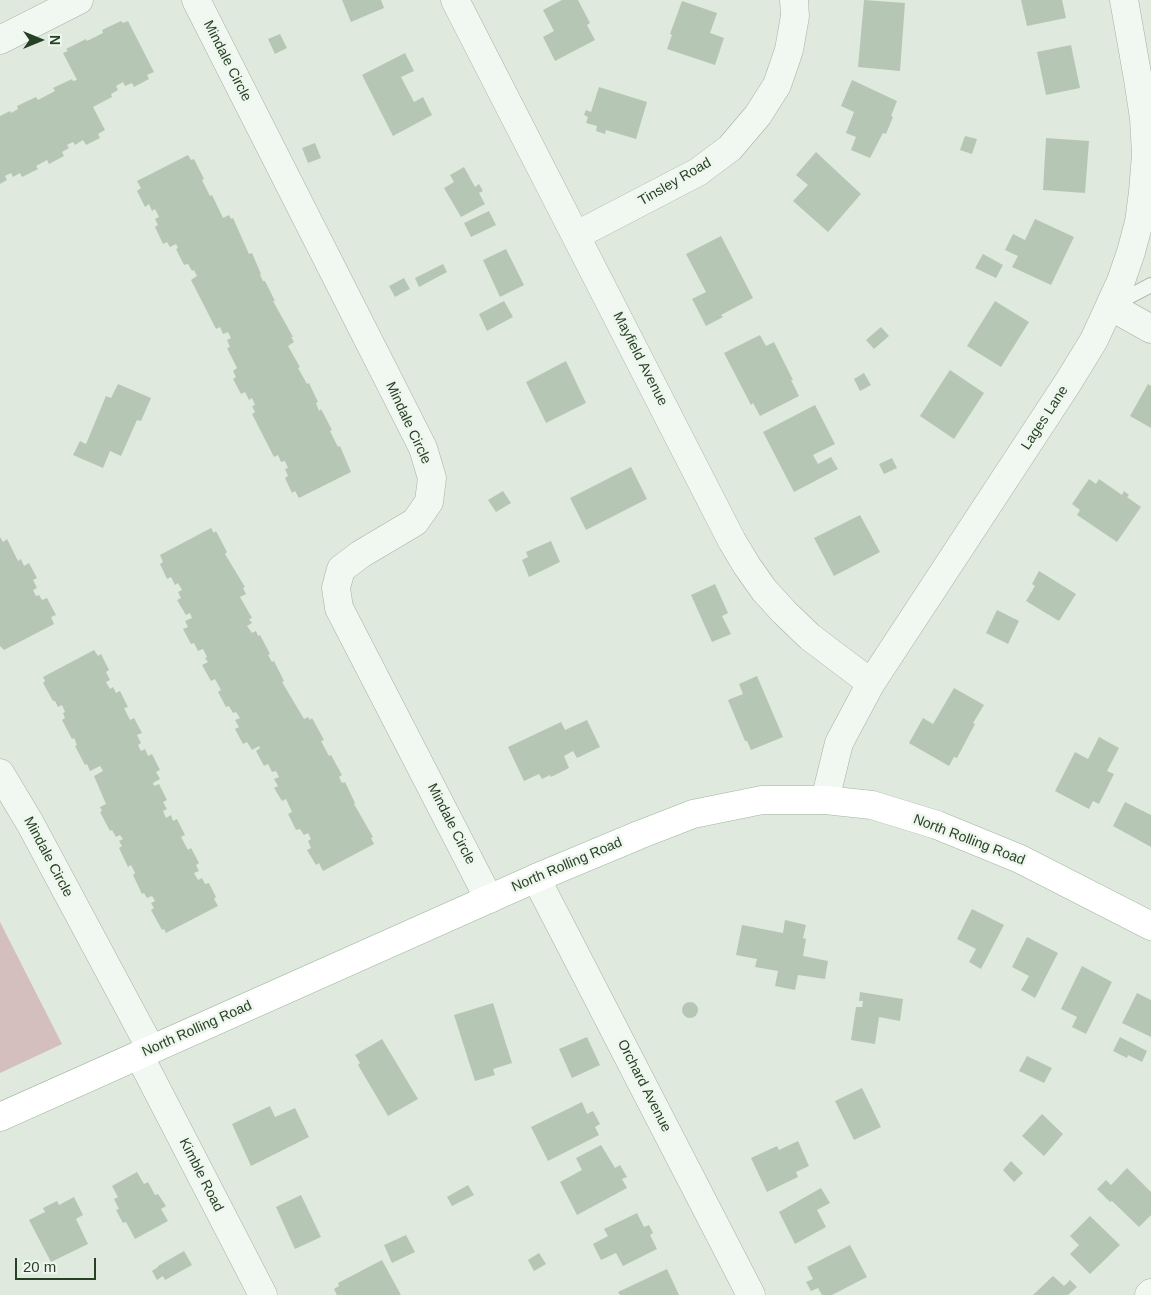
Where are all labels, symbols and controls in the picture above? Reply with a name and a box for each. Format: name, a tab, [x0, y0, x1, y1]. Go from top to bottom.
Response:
north arrow	[15, 15, 65, 65]
street label: Mindale Circle	[199, 18, 255, 104]
text: N	[47, 35, 63, 45]
street label: Tinsley Road	[636, 154, 714, 210]
street label: Mayfield Avenue	[609, 309, 671, 409]
street label: Mindale Circle	[382, 379, 434, 467]
street label: Lages Lane	[1018, 383, 1072, 453]
street label: Mindale Circle	[423, 781, 479, 867]
street label: North Rolling Road	[911, 811, 1027, 869]
street label: Mindale Circle	[20, 814, 76, 900]
street label: North Rolling Road	[509, 834, 625, 896]
street label: North Rolling Road	[140, 997, 254, 1061]
street label: Orchard Avenue	[613, 1037, 675, 1135]
street label: Kimble Road	[175, 1135, 227, 1215]
scale bar	[18, 1248, 99, 1280]
text: 20 m	[23, 1258, 56, 1275]

